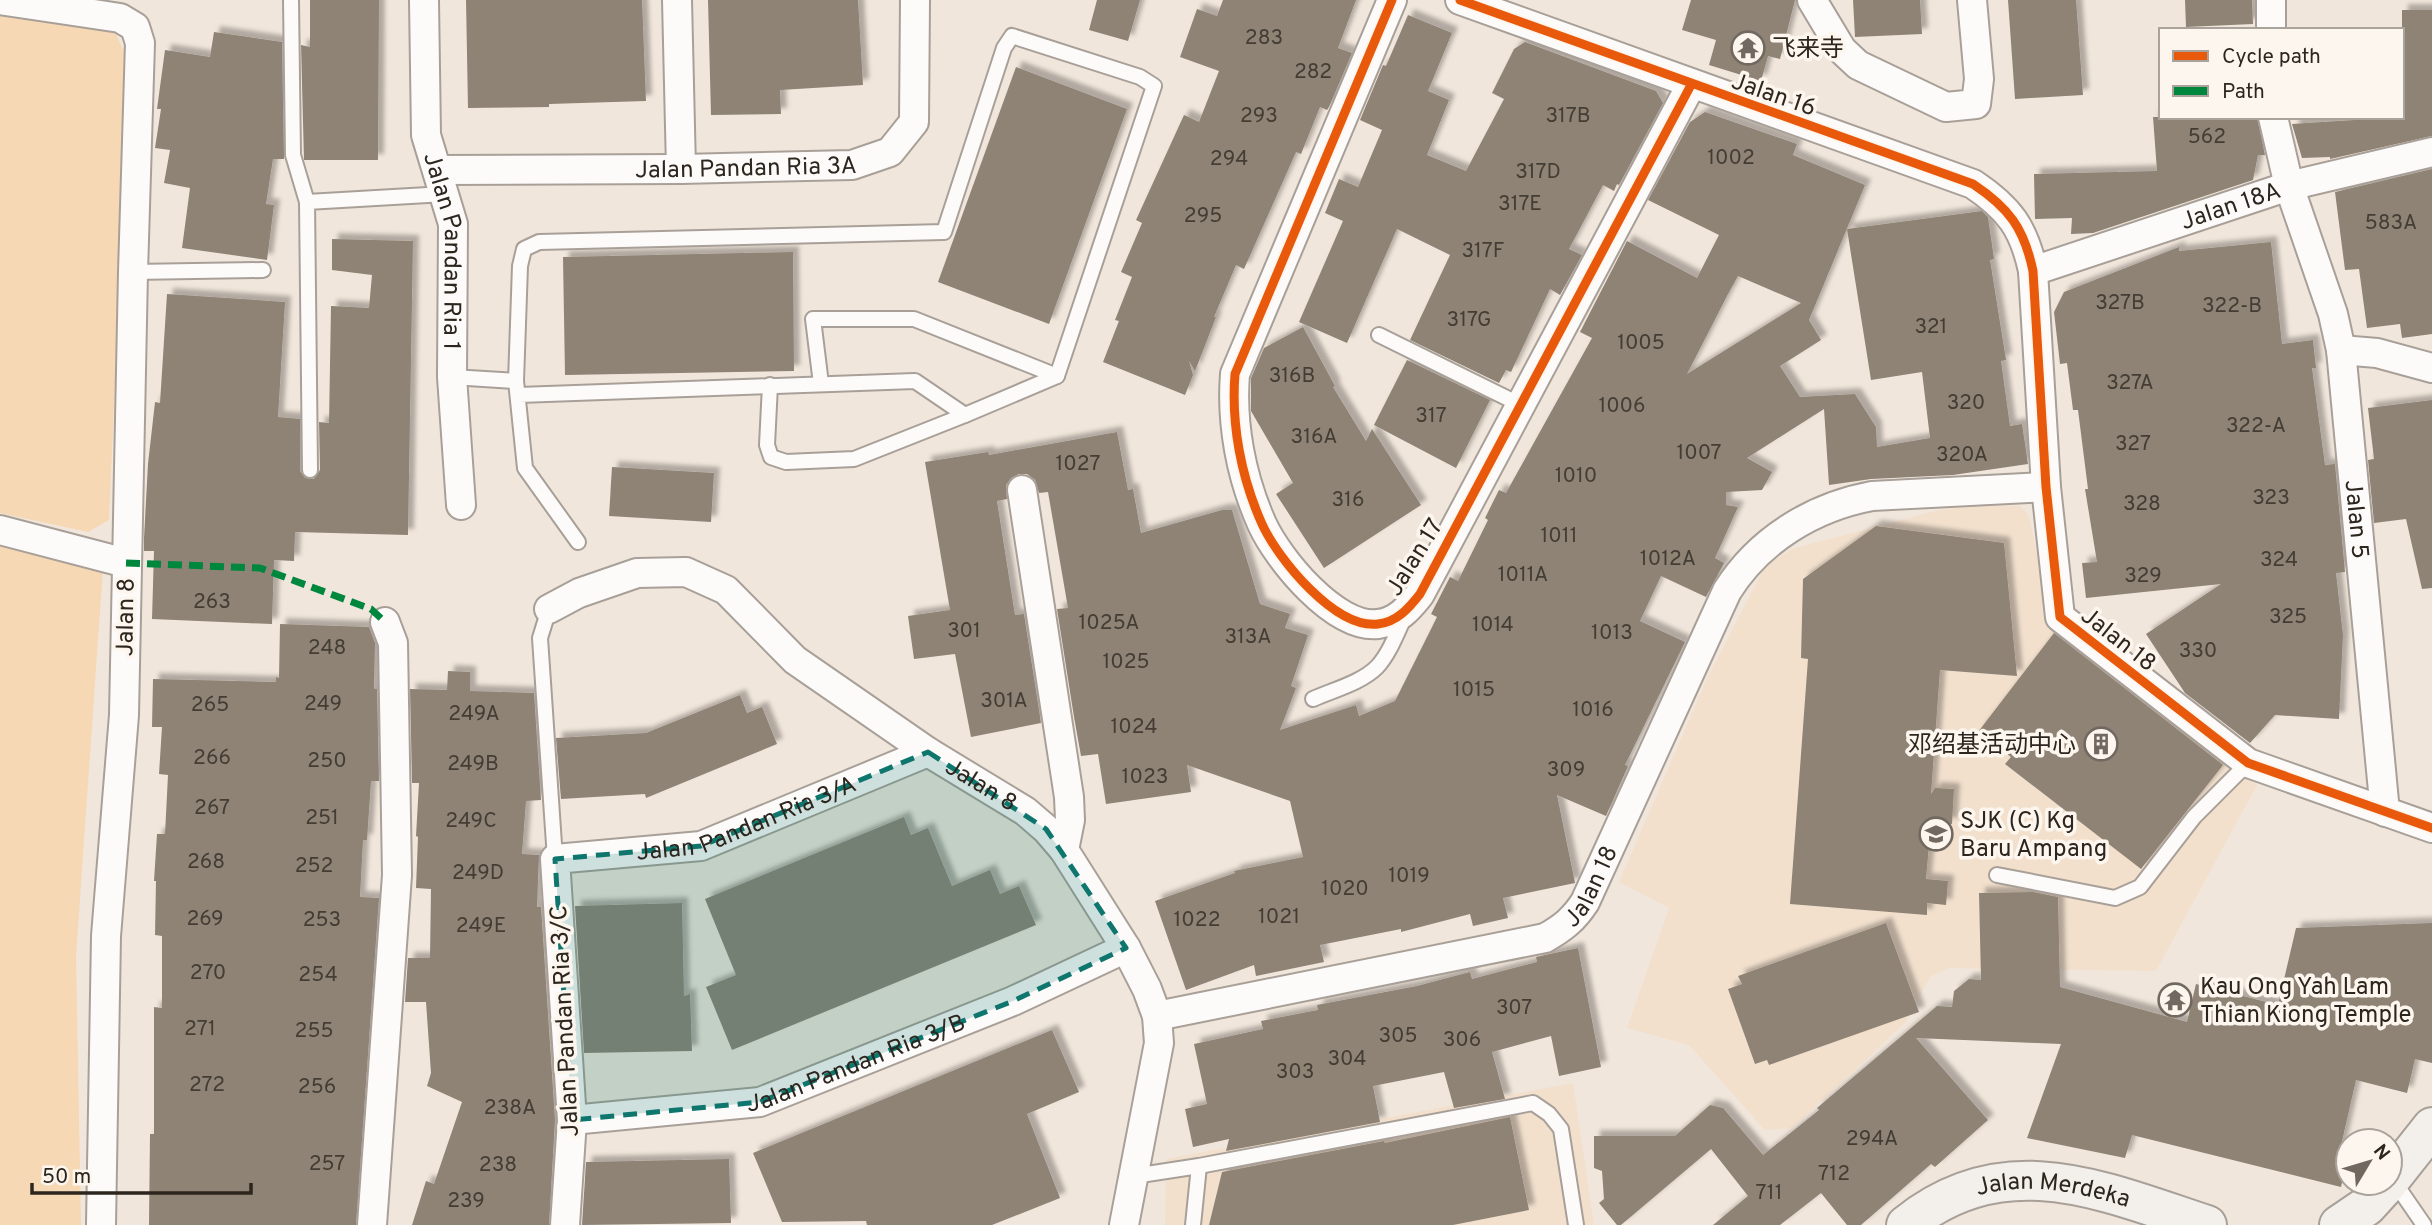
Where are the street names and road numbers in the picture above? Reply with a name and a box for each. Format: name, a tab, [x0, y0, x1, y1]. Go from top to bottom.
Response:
street label: Jalan 16	[1727, 67, 1820, 124]
street label: Jalan Pandan Ria 1	[415, 149, 467, 350]
street label: Jalan Pandan Ria 3A	[635, 152, 857, 186]
street label: Jalan 18A	[2177, 177, 2285, 238]
street label: Jalan 5	[2336, 479, 2374, 560]
street label: Jalan 17	[1380, 514, 1451, 602]
street label: Jalan 8	[111, 577, 143, 657]
street label: Jalan 18	[2074, 602, 2162, 679]
street label: Jalan 8	[939, 753, 1022, 820]
street label: Jalan Pandan Ria 3/A	[635, 770, 861, 869]
street label: Jalan 18	[1558, 841, 1626, 935]
street label: Jalan Pandan Ria 3/C	[545, 904, 587, 1138]
street label: Jalan Pandan Ria 3/B	[746, 1009, 970, 1120]
street label: Jalan Merdeka	[1973, 1168, 2133, 1216]

